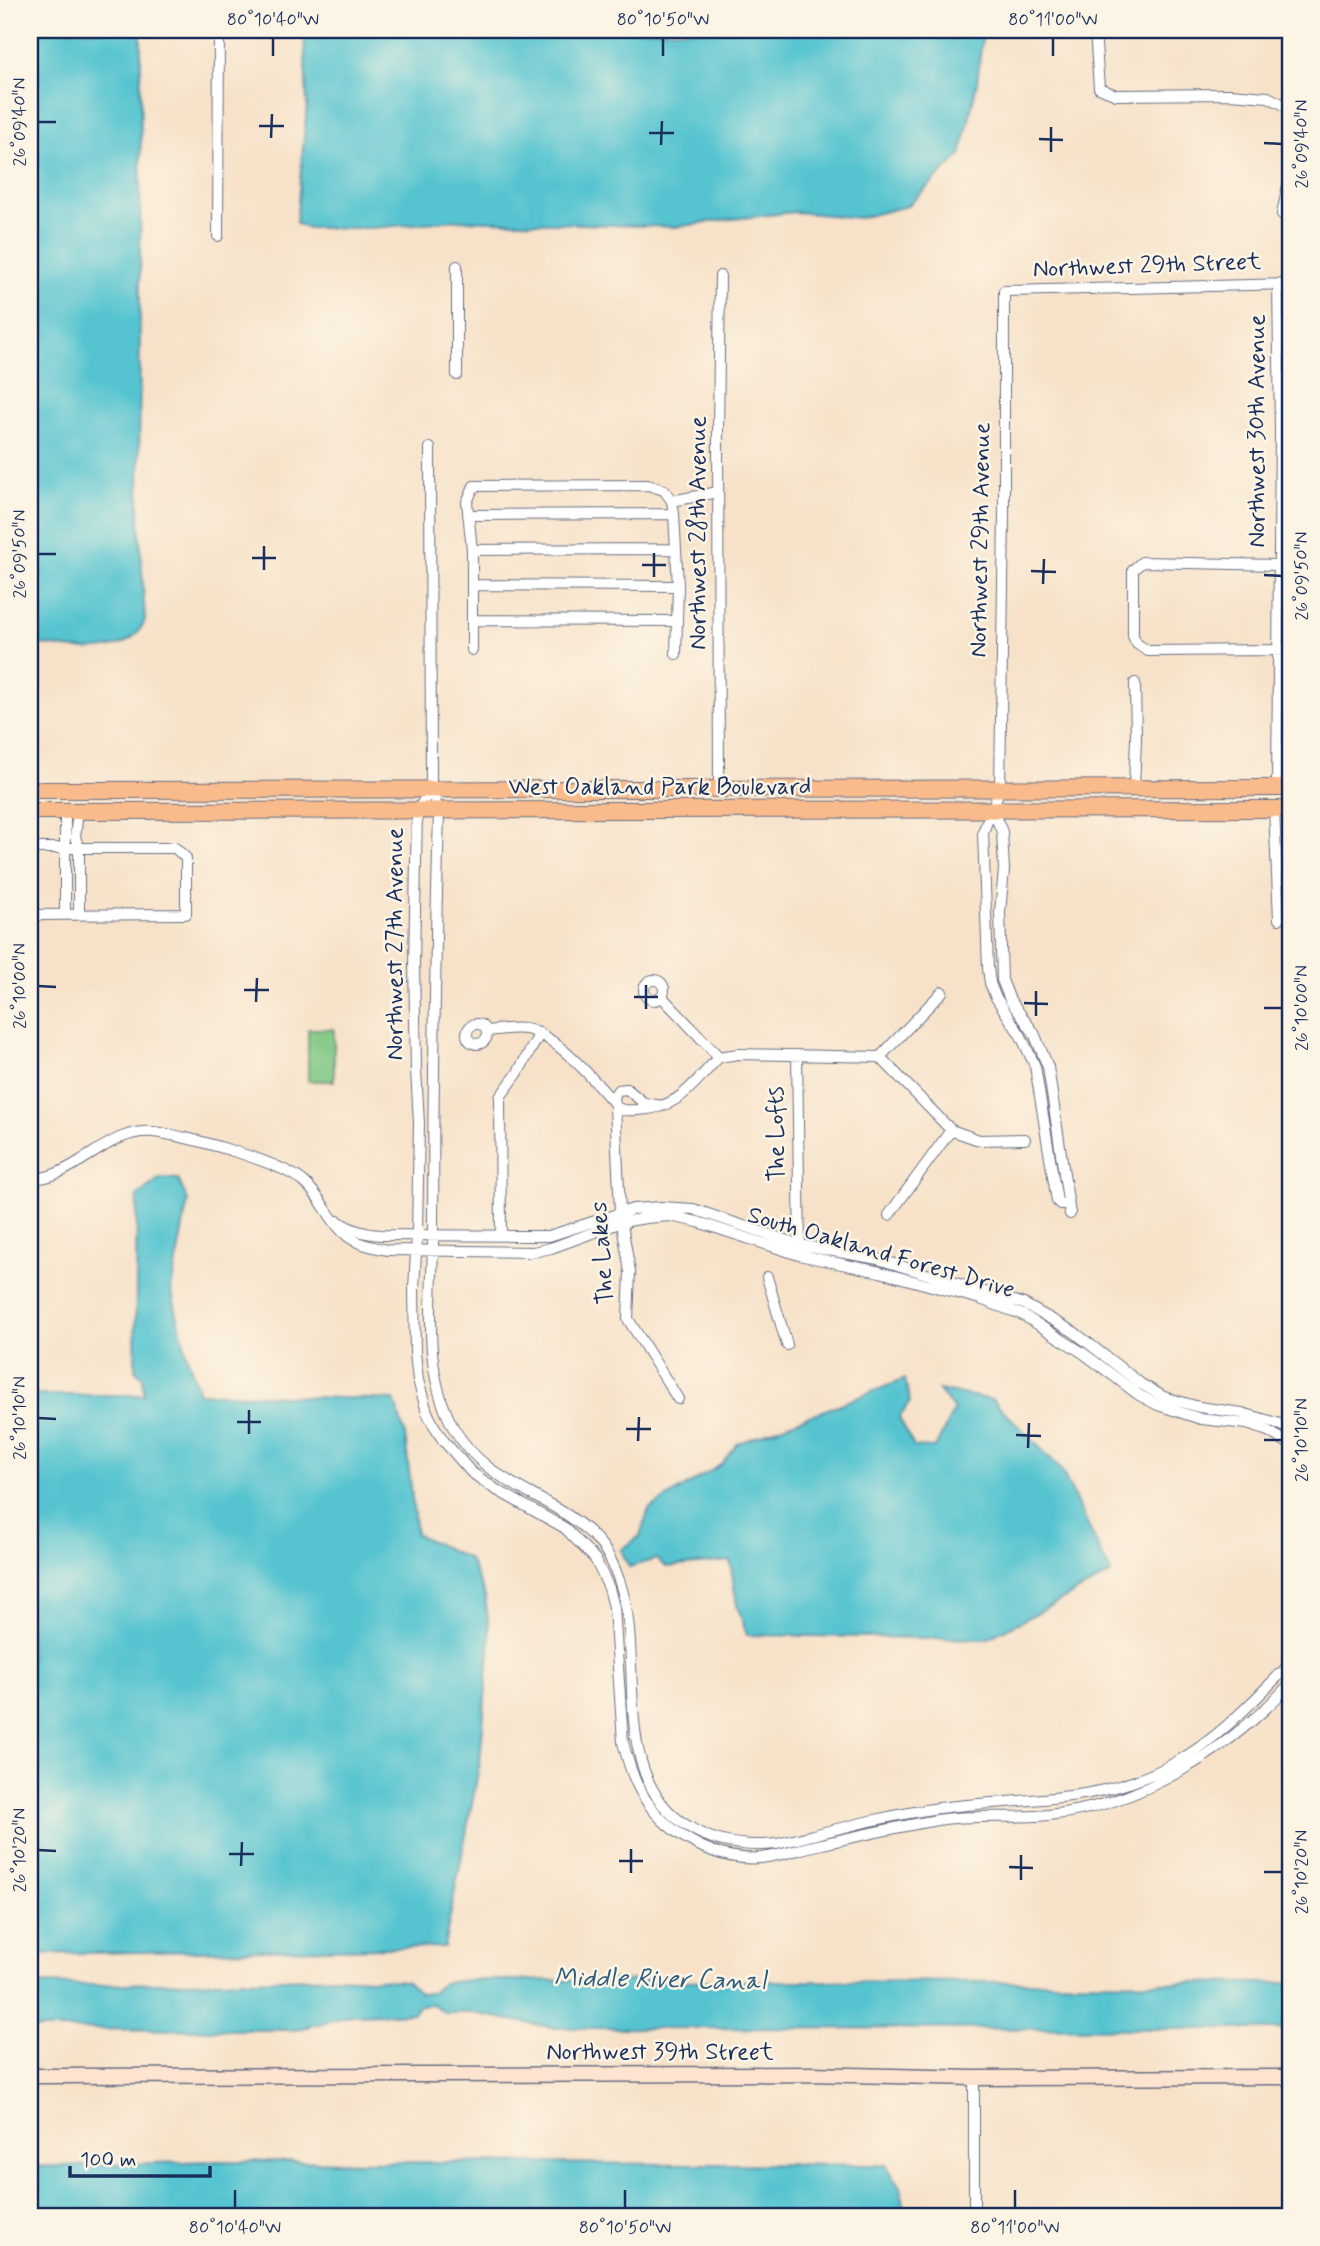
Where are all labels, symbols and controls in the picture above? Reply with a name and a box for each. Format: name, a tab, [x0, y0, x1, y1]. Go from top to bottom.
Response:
text: 80°10'40"W	[227, 8, 319, 32]
text: 80°10'50"W	[617, 8, 709, 32]
text: 80°11'00"W	[1008, 8, 1098, 32]
text: 26°09'40"N	[8, 78, 32, 166]
text: 26°09'40"N	[1290, 100, 1314, 188]
street label: Northwest 29th Street	[1032, 247, 1262, 285]
street label: Northwest 30th Avenue	[1242, 314, 1273, 548]
street label: Northwest 28th Avenue	[683, 416, 714, 650]
street label: Northwest 29th Avenue	[963, 422, 999, 658]
text: 26°09'50"N	[8, 509, 32, 599]
text: 26°09'50"N	[1290, 531, 1314, 621]
street label: West Oakland Park Boulevard	[509, 772, 811, 803]
street label: Northwest 27th Avenue	[380, 827, 411, 1060]
text: 26°10'00"N	[8, 943, 32, 1029]
text: 26°10'00"N	[1290, 965, 1314, 1051]
street label: The Lofts	[761, 1086, 793, 1182]
street label: The Lakes	[584, 1200, 622, 1305]
street label: South Oakland Forest Drive	[744, 1200, 1018, 1306]
text: 26°10'10"N	[8, 1376, 32, 1460]
text: 26°10'10"N	[1290, 1398, 1314, 1482]
text: 26°10'20"N	[8, 1808, 32, 1892]
text: 26°10'20"N	[1290, 1830, 1314, 1914]
water label: Middle River Canal	[553, 1961, 768, 1999]
street label: Northwest 39th Street	[546, 2037, 774, 2068]
scale bar	[70, 2134, 210, 2178]
text: 100 m	[80, 2146, 136, 2174]
text: 80°10'40"W	[189, 2216, 281, 2240]
text: 80°10'50"W	[579, 2216, 671, 2240]
text: 80°11'00"W	[970, 2216, 1060, 2240]

